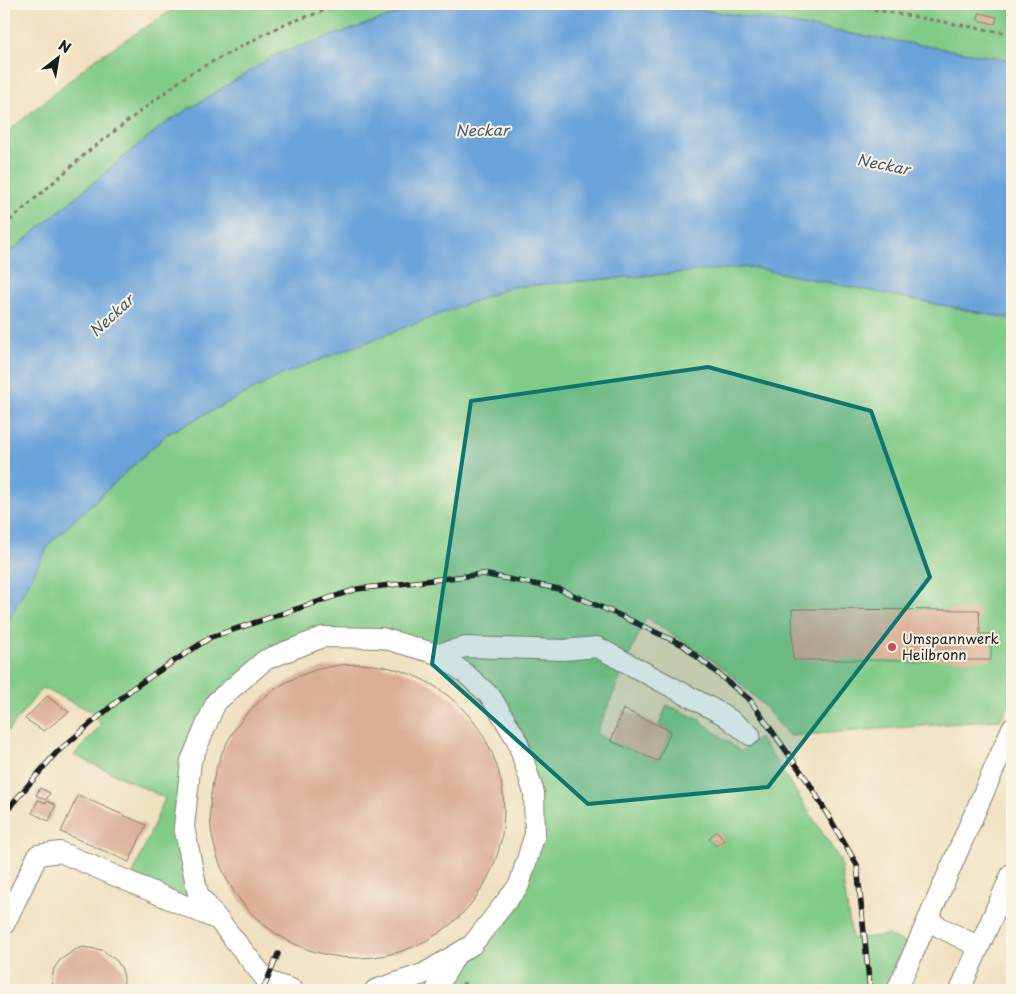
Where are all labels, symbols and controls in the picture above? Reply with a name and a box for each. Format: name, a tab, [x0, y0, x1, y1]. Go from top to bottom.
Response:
north arrow	[32, 32, 82, 82]
text: N	[55, 35, 75, 58]
water label: Neckar	[455, 117, 511, 141]
water label: Neckar	[855, 147, 914, 180]
water label: Neckar	[84, 287, 140, 342]
place label: Umspannwerk Heilbronn	[902, 628, 1000, 665]
marker: Umspannwerk Heilbronn	[886, 641, 898, 653]

